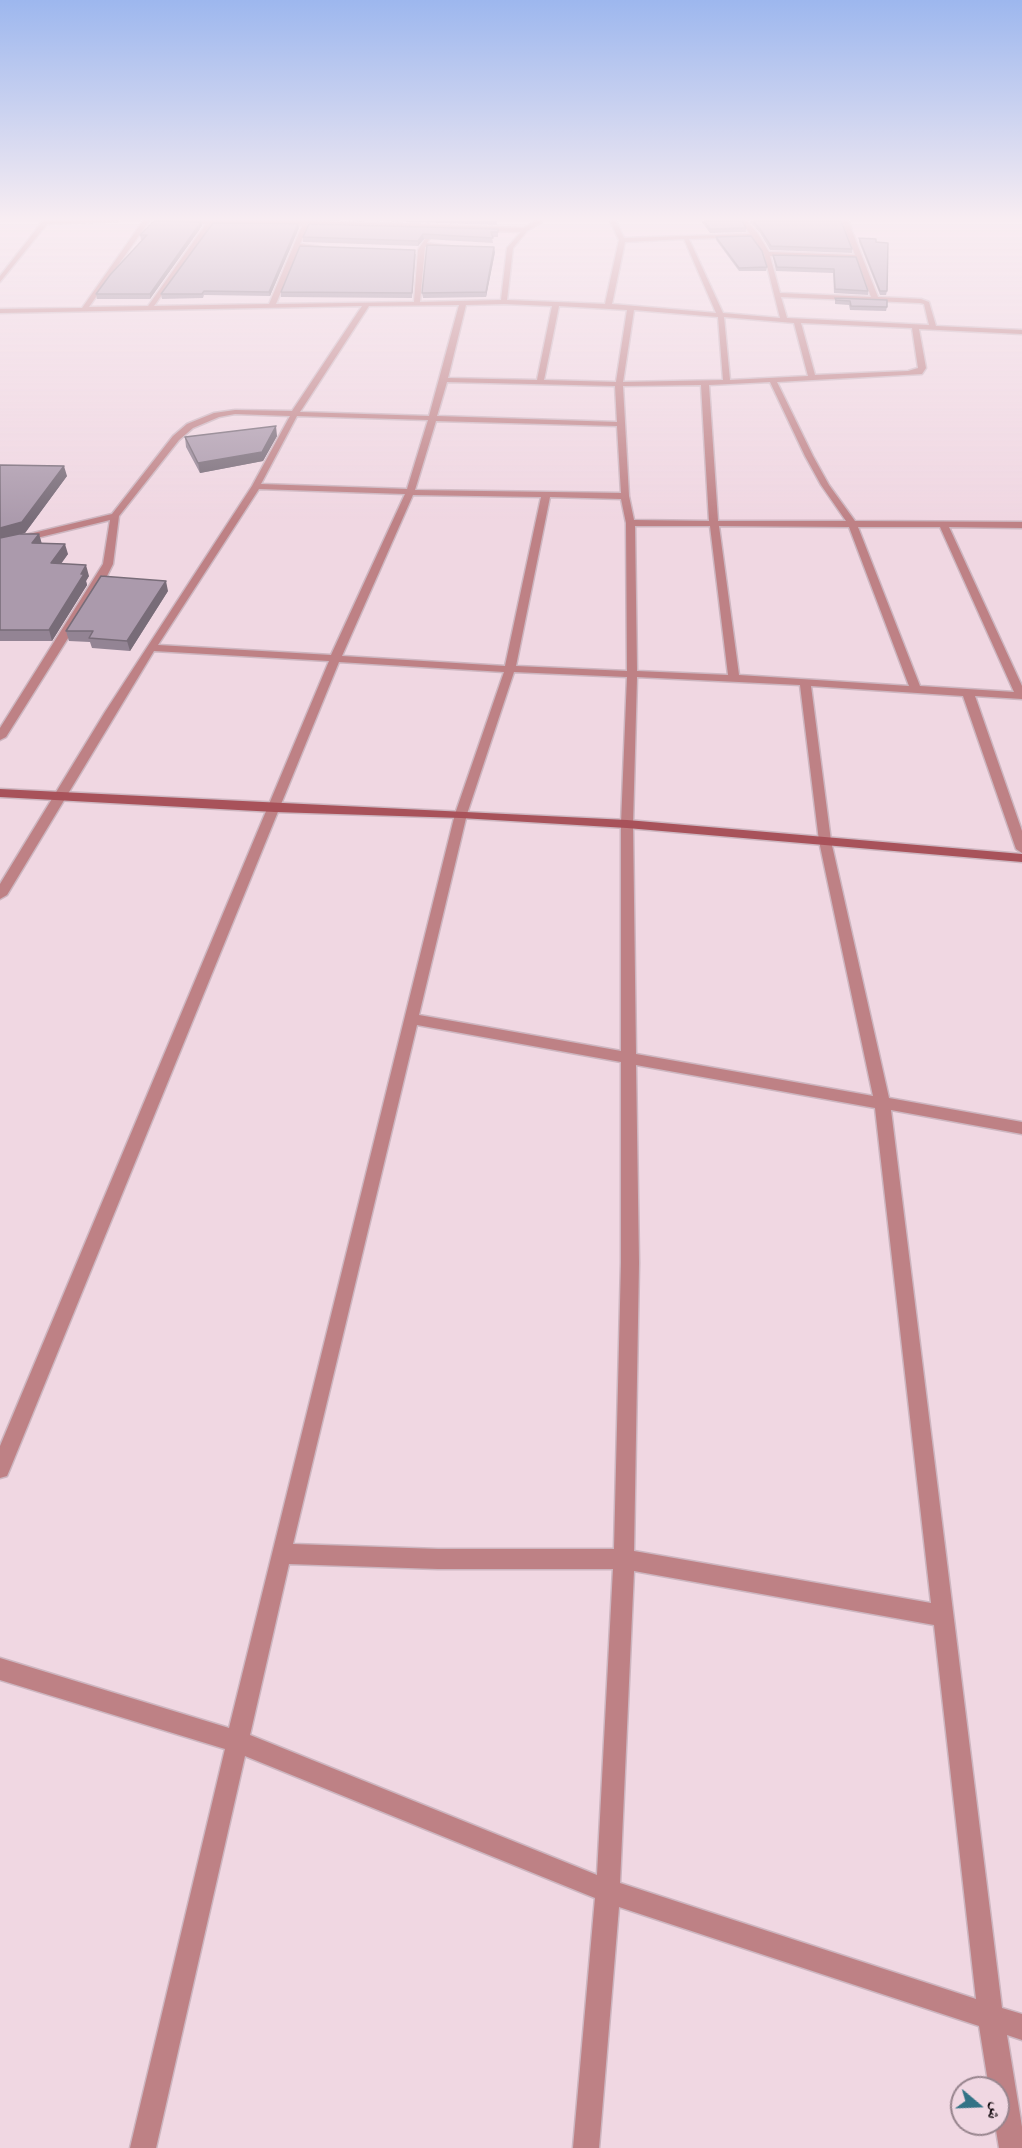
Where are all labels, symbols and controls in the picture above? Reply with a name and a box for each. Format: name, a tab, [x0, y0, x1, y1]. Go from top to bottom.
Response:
north arrow	[950, 2076, 1010, 2136]
text: ش	[982, 2100, 1008, 2123]

